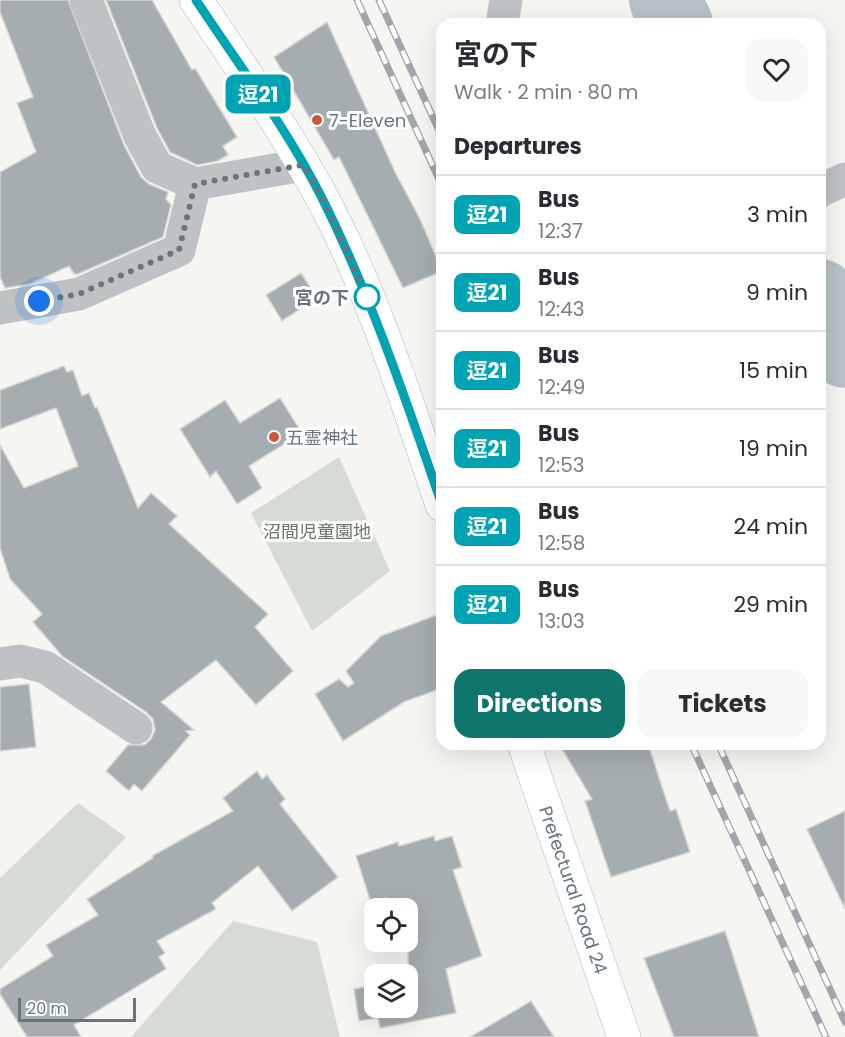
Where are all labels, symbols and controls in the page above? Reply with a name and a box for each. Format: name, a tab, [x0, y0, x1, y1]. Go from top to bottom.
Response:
text: 宮の下	[454, 35, 538, 74]
button: heart	[745, 38, 808, 101]
line badge: 逗21	[224, 74, 292, 113]
text: Walk · 2 min · 80 m	[454, 78, 638, 106]
text: 逗21	[238, 80, 278, 109]
place label: 7-Eleven	[329, 108, 406, 133]
marker: 7-Eleven	[310, 113, 324, 127]
text: Departures	[454, 131, 582, 162]
text: Bus	[538, 184, 580, 215]
text: 3 min	[747, 199, 808, 230]
text: 逗21	[467, 200, 507, 229]
text: 12:37	[538, 217, 583, 245]
text: Bus	[538, 262, 580, 293]
text: 9 min	[746, 277, 808, 308]
text: 逗21	[467, 278, 507, 307]
marker: 宮の下	[354, 284, 380, 310]
place label: 宮の下	[295, 285, 349, 310]
your location	[24, 286, 54, 316]
text: 12:43	[538, 295, 585, 323]
text: Bus	[538, 340, 580, 371]
text: 15 min	[739, 355, 808, 386]
text: 逗21	[467, 356, 507, 385]
text: 12:49	[538, 373, 585, 401]
text: Bus	[538, 418, 580, 449]
place label: 五霊神社	[286, 425, 358, 450]
marker: 五霊神社	[267, 430, 281, 444]
text: 19 min	[739, 433, 808, 464]
text: 逗21	[467, 434, 507, 463]
text: 12:53	[538, 451, 585, 479]
text: Bus	[538, 496, 580, 527]
text: 24 min	[733, 511, 808, 542]
text: 逗21	[467, 512, 507, 541]
park label: 沼間児童園地	[263, 519, 371, 544]
text: 12:58	[538, 529, 585, 557]
text: Bus	[538, 574, 580, 605]
text: 29 min	[733, 589, 808, 620]
text: 逗21	[467, 590, 507, 619]
text: 13:03	[538, 607, 585, 635]
button: Directions	[454, 669, 625, 738]
button: Tickets	[637, 669, 808, 738]
street label: Prefectural Road 24	[533, 802, 614, 977]
map controls	[364, 898, 418, 1018]
button: locate	[364, 898, 418, 952]
button: layers	[364, 964, 418, 1018]
scale bar	[18, 995, 136, 1022]
text: 20 m	[27, 997, 67, 1020]

